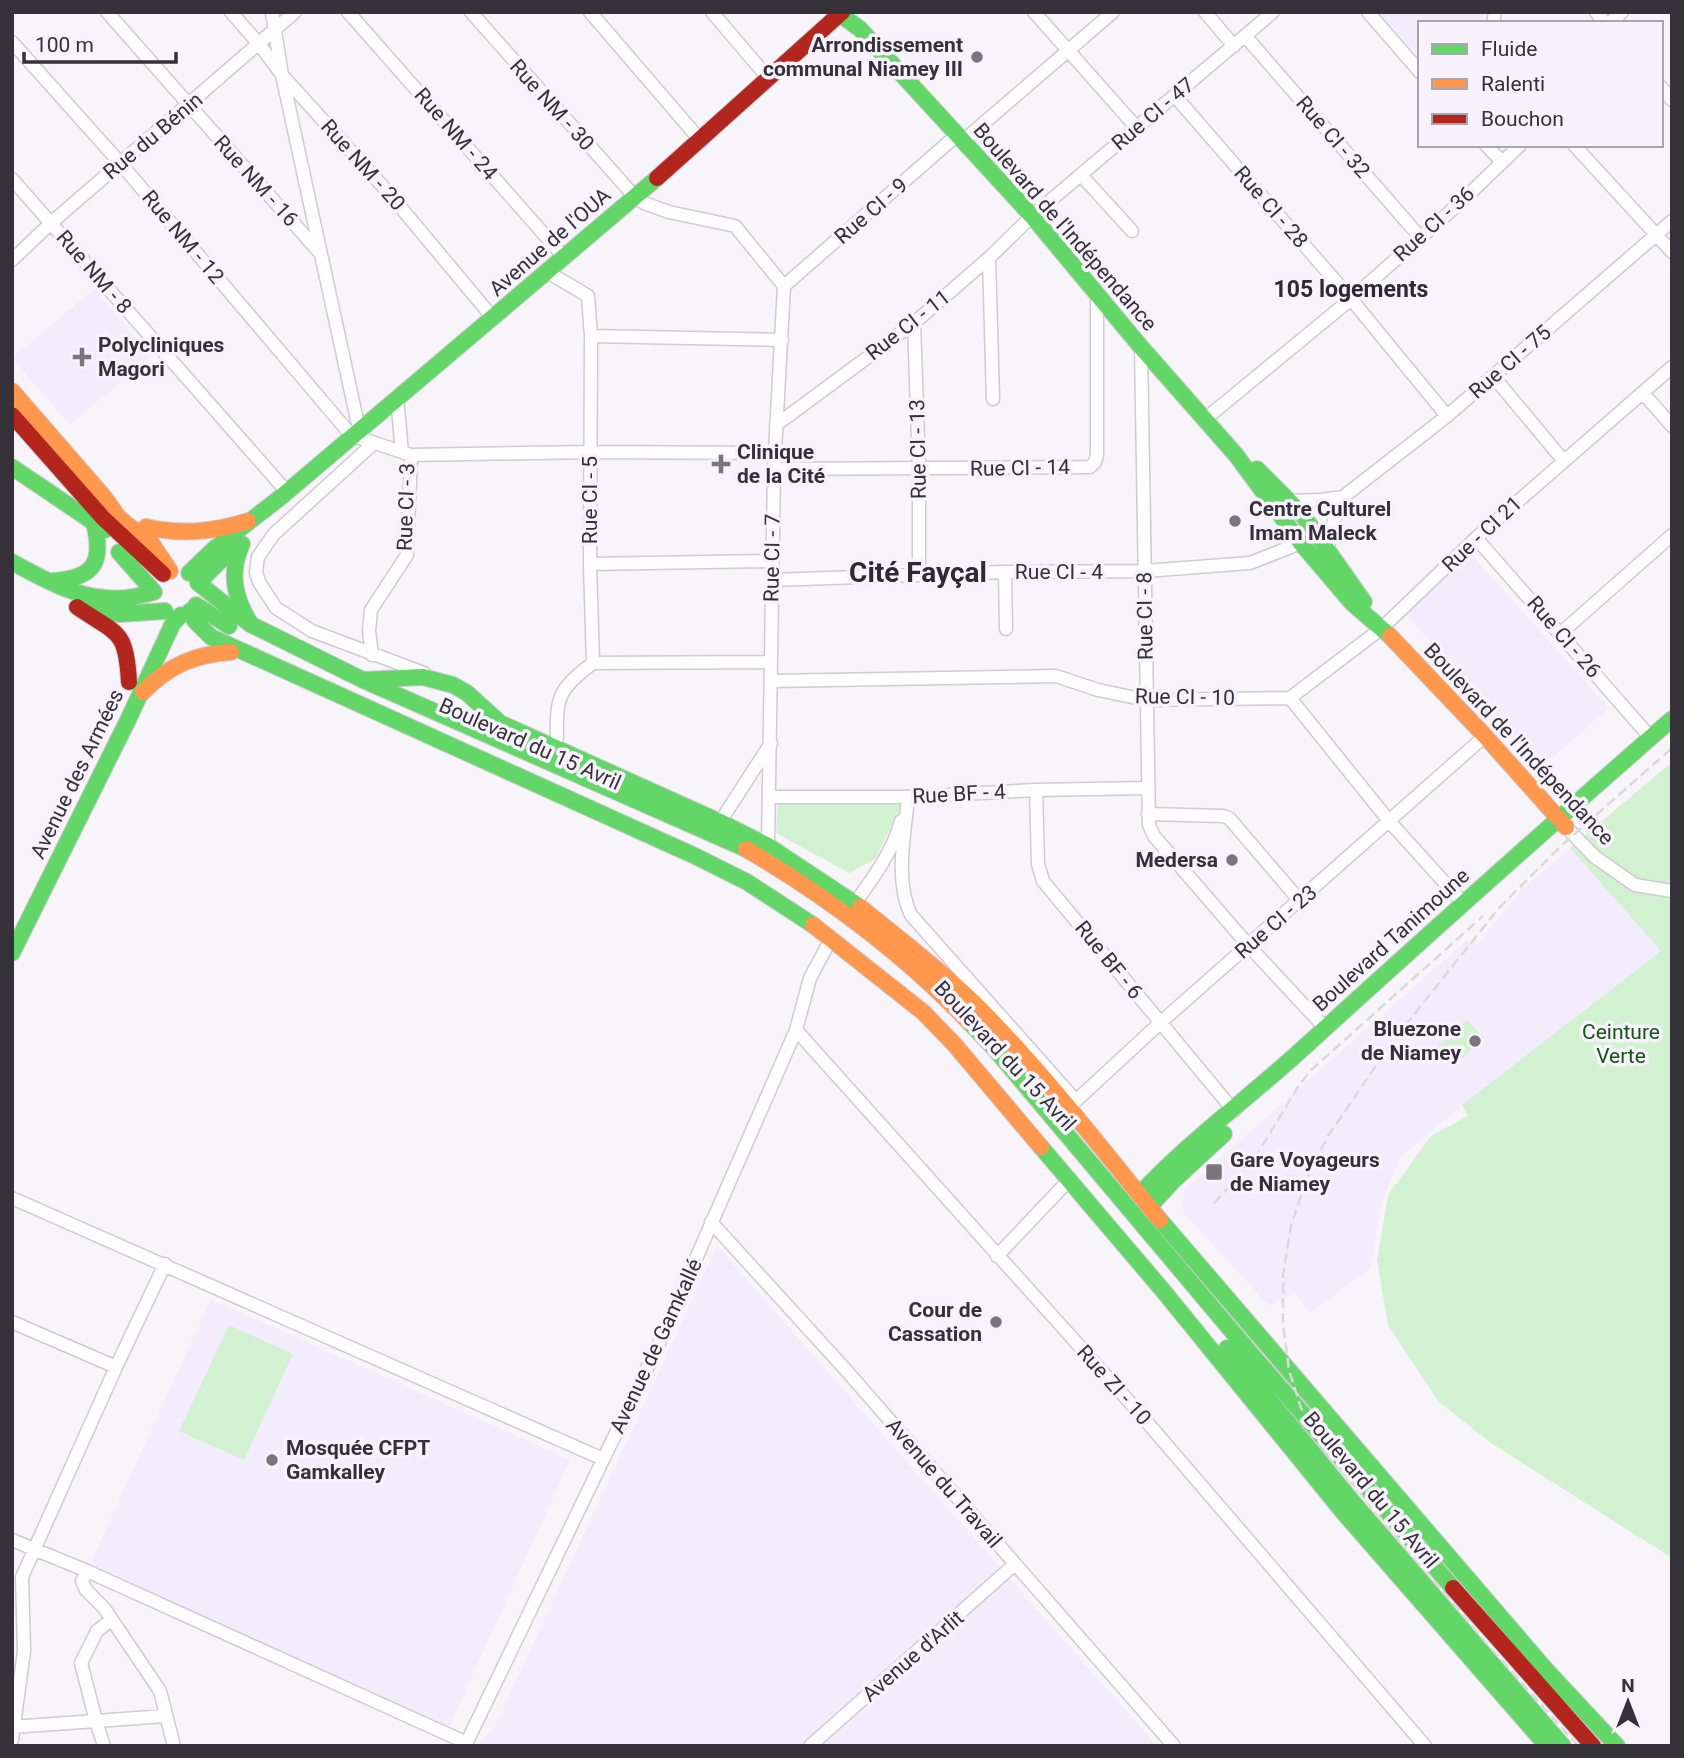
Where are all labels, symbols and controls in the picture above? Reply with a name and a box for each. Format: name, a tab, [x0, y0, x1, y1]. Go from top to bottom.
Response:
scale bar	[24, 21, 177, 65]
legend	[1418, 21, 1663, 147]
text: 100 m	[35, 33, 94, 57]
place label: Arrondissement communal Niamey III	[763, 33, 963, 81]
text: Fluide	[1481, 37, 1537, 61]
marker: Arrondissement communal Niamey III	[969, 49, 985, 65]
street label: Rue NM - 30	[505, 55, 599, 155]
text: Ralenti	[1481, 72, 1545, 96]
street label: Rue CI - 47	[1107, 73, 1199, 155]
street label: Rue NM - 24	[410, 83, 503, 185]
street label: Rue du Bénin	[99, 88, 207, 184]
street label: Rue CI - 32	[1291, 91, 1375, 183]
text: Bouchon	[1481, 107, 1564, 131]
street label: Rue NM - 20	[316, 115, 410, 215]
street label: Boulevard de l'Indépendance	[968, 118, 1162, 336]
street label: Rue NM - 16	[209, 131, 303, 231]
street label: Rue CI - 28	[1229, 161, 1313, 253]
street label: Rue CI - 9	[830, 173, 912, 249]
street label: Rue CI - 36	[1389, 182, 1479, 266]
street label: Avenue de l'OUA	[485, 183, 616, 301]
street label: Rue NM - 12	[137, 186, 229, 289]
street label: Rue NM - 8	[51, 226, 137, 318]
district label: 105 logements	[1274, 276, 1428, 303]
street label: Rue CI - 11	[861, 285, 955, 365]
street label: Rue CI - 75	[1464, 320, 1556, 404]
place label: Polycliniques Magori	[98, 333, 225, 381]
marker: Polycliniques Magori	[72, 347, 92, 367]
street label: Rue CI - 13	[905, 399, 931, 499]
place label: Clinique de la Cité	[737, 440, 825, 488]
marker: Clinique de la Cité	[711, 454, 731, 474]
street label: Rue CI - 14	[970, 455, 1070, 481]
street label: Rue CI - 5	[578, 456, 602, 544]
street label: Rue CI - 3	[392, 462, 420, 552]
street label: Rue - CI 21	[1437, 491, 1527, 577]
place label: Centre Culturel Imam Maleck	[1249, 497, 1391, 545]
marker: Centre Culturel Imam Maleck	[1227, 513, 1243, 529]
street label: Rue CI - 7	[759, 514, 785, 602]
district label: Cité Fayçal	[849, 556, 987, 589]
street label: Rue CI - 4	[1015, 560, 1103, 584]
street label: Rue CI - 8	[1132, 572, 1158, 660]
street label: Rue CI - 26	[1522, 591, 1606, 683]
street label: Boulevard de l'Indépendance	[1419, 638, 1619, 850]
street label: Rue CI - 10	[1135, 684, 1235, 710]
street label: Avenue des Armées	[26, 685, 128, 863]
street label: Boulevard du 15 Avril	[435, 693, 625, 795]
street label: Rue BF - 4	[912, 780, 1007, 808]
place label: Medersa	[1135, 848, 1218, 872]
marker: Medersa	[1224, 852, 1240, 868]
street label: Boulevard Tanimoune	[1308, 864, 1474, 1016]
street label: Rue CI - 23	[1230, 880, 1322, 964]
street label: Rue BF - 6	[1070, 916, 1148, 1004]
street label: Boulevard du 15 Avril	[929, 976, 1081, 1136]
place label: Bluezone de Niamey	[1361, 1017, 1461, 1065]
park label: Ceinture Verte	[1582, 1020, 1660, 1068]
marker: Bluezone de Niamey	[1467, 1033, 1483, 1049]
place label: Gare Voyageurs de Niamey	[1230, 1148, 1380, 1196]
marker: Gare Voyageurs de Niamey	[1204, 1162, 1224, 1182]
street label: Avenue de Gamkallé	[605, 1255, 707, 1437]
place label: Cour de Cassation	[888, 1298, 982, 1346]
marker: Cour de Cassation	[988, 1314, 1004, 1330]
street label: Rue ZI - 10	[1072, 1340, 1156, 1430]
street label: Boulevard du 15 Avril	[1299, 1407, 1443, 1573]
street label: Avenue du Travail	[881, 1413, 1007, 1553]
place label: Mosquée CFPT Gamkalley	[286, 1436, 430, 1484]
marker: Mosquée CFPT Gamkalley	[264, 1452, 280, 1468]
street label: Avenue d'Arlit	[858, 1606, 969, 1706]
north arrow	[1593, 1667, 1663, 1737]
text: N	[1621, 1674, 1635, 1697]

